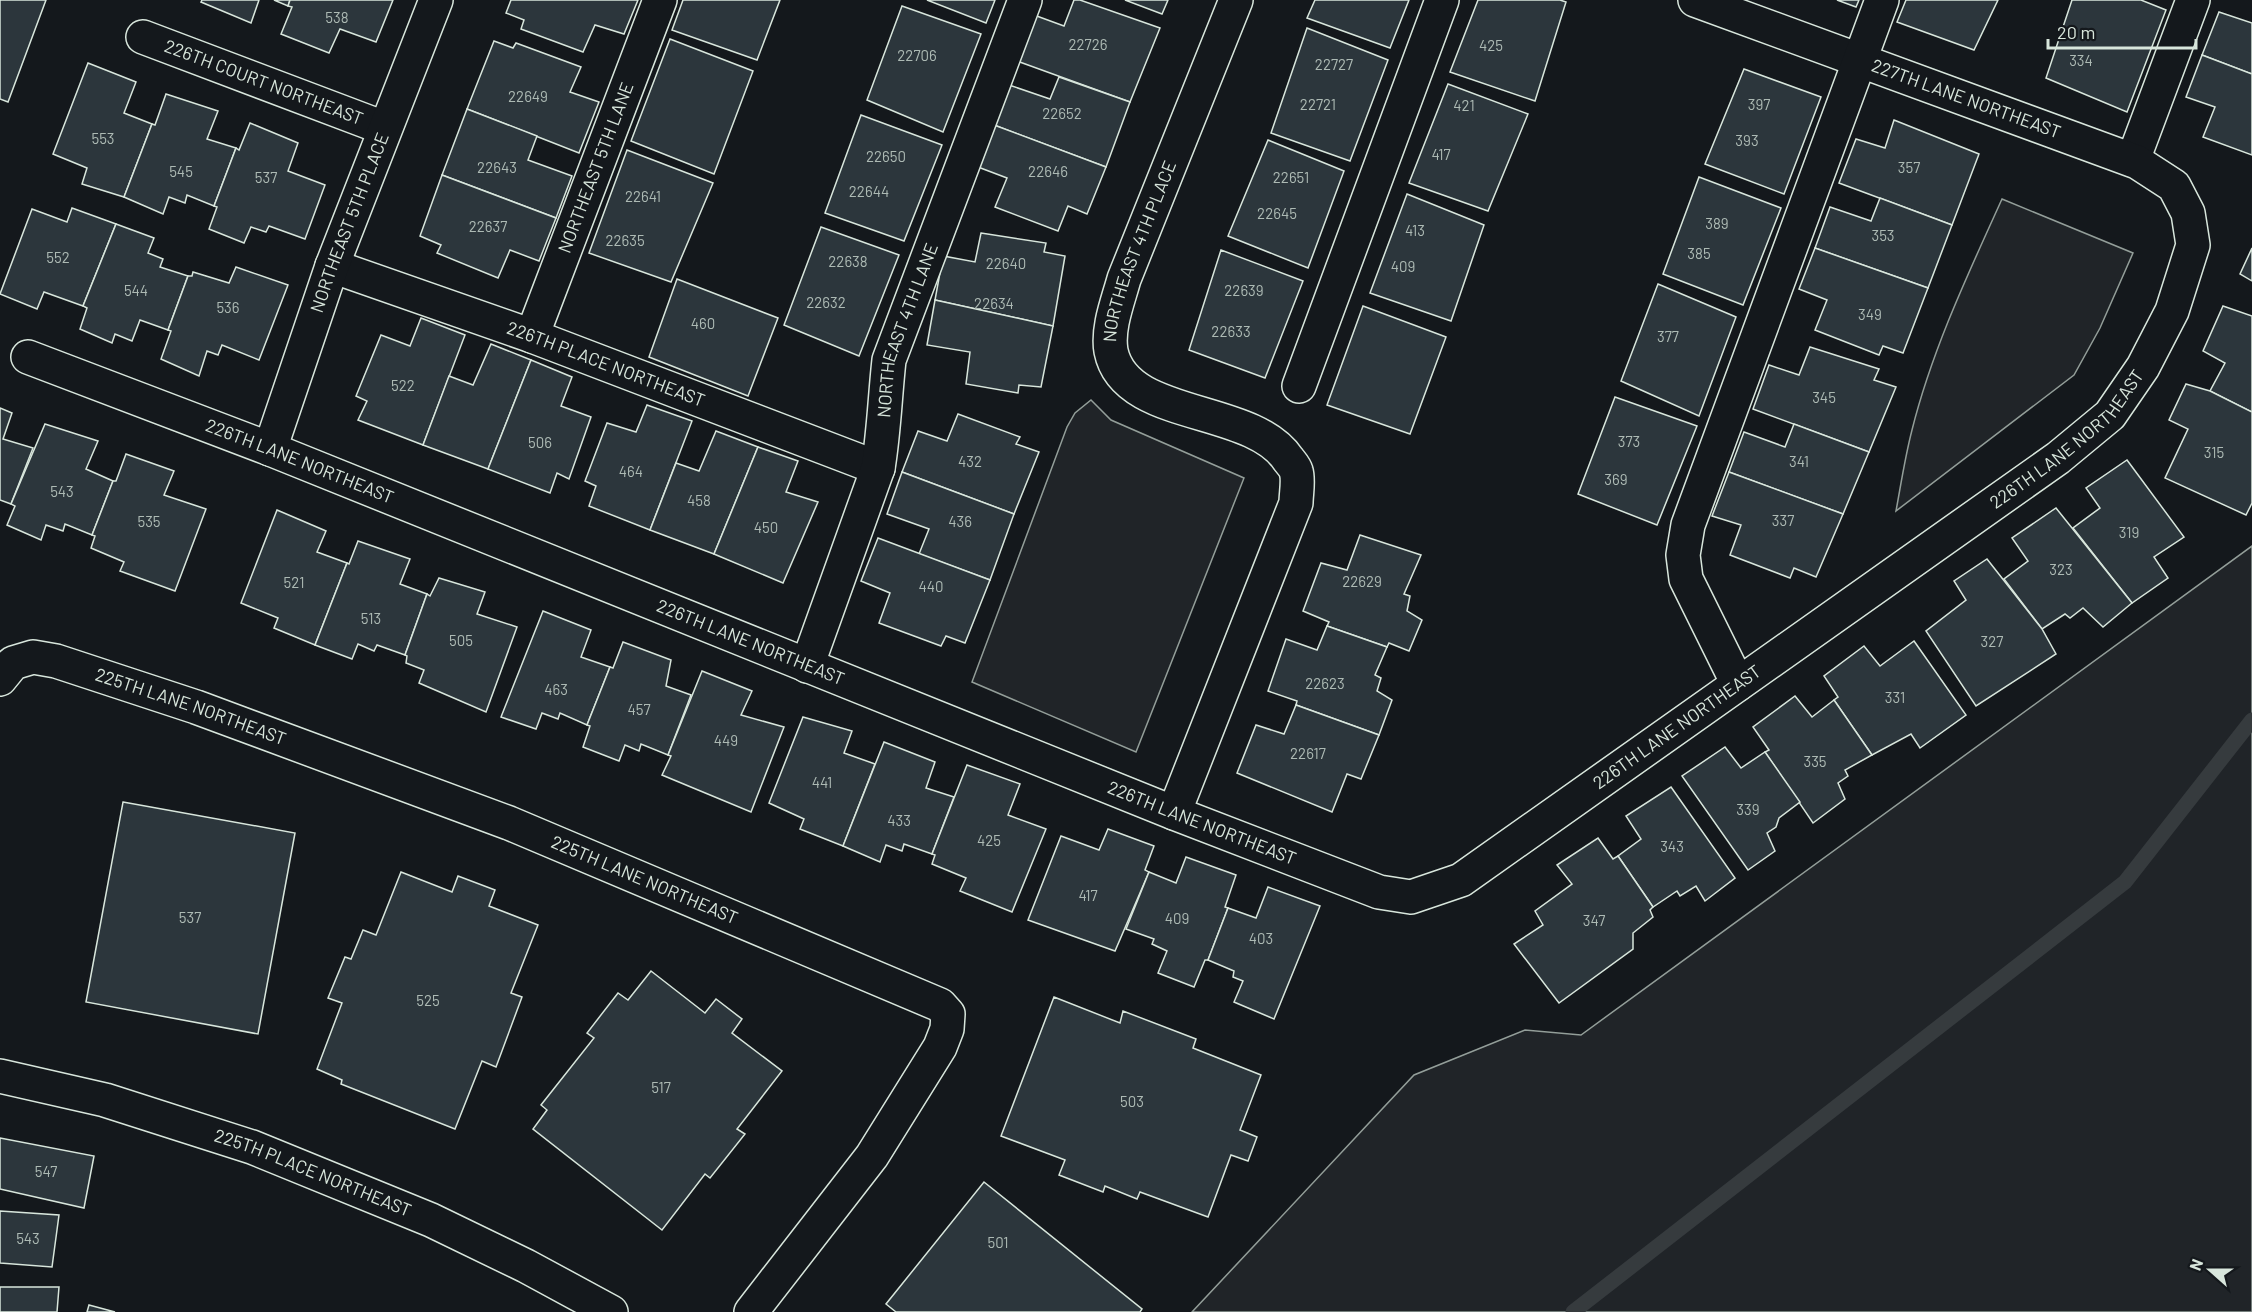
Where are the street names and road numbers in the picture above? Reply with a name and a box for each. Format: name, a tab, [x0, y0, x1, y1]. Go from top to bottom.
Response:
street label: 226TH COURT NORTHEAST	[162, 34, 367, 129]
street label: 227TH LANE NORTHEAST	[1869, 54, 2064, 143]
street label: NORTHEAST 5TH LANE	[553, 79, 638, 256]
street label: NORTHEAST 5TH PLACE	[305, 129, 393, 315]
street label: NORTHEAST 4TH PLACE	[1098, 157, 1180, 343]
street label: NORTHEAST 4TH LANE	[872, 240, 942, 418]
street label: 226TH PLACE NORTHEAST	[504, 316, 708, 411]
street label: 226TH LANE NORTHEAST	[1985, 365, 2148, 513]
street label: 226TH LANE NORTHEAST	[203, 414, 397, 508]
street label: 226TH LANE NORTHEAST	[654, 594, 848, 689]
street label: 226TH LANE NORTHEAST	[1588, 660, 1765, 793]
street label: 225TH LANE NORTHEAST	[93, 663, 289, 749]
street label: 226TH LANE NORTHEAST	[1105, 775, 1299, 869]
street label: 225TH LANE NORTHEAST	[548, 830, 741, 928]
street label: 225TH PLACE NORTHEAST	[212, 1124, 415, 1221]

